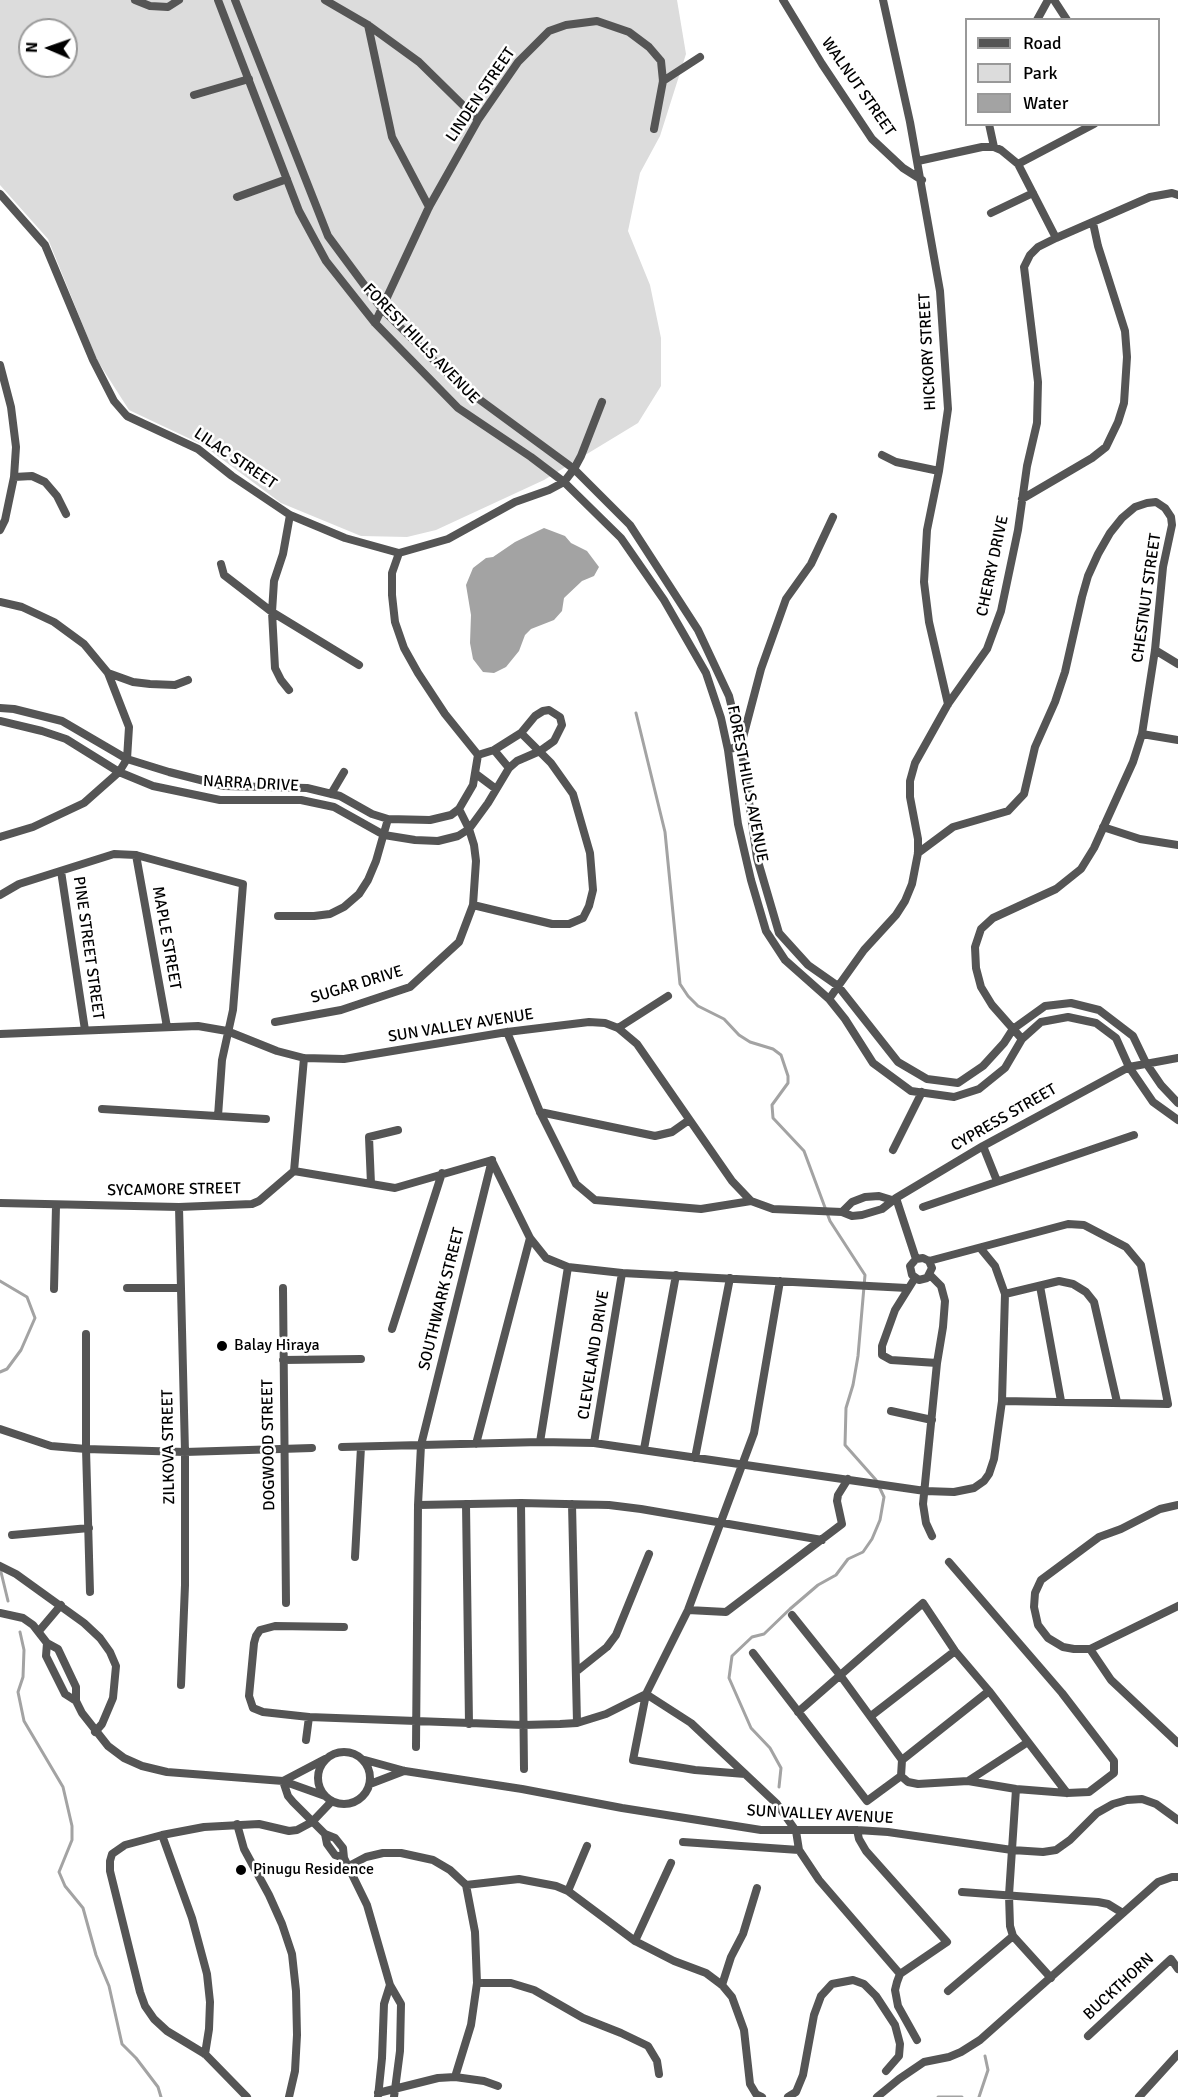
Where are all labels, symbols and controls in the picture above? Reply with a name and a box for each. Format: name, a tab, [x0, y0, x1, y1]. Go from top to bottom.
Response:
north arrow	[18, 18, 78, 78]
legend	[965, 18, 1160, 126]
text: Road	[1023, 32, 1062, 54]
street label: WALNUT STREET	[817, 34, 899, 140]
text: N	[22, 42, 42, 53]
street label: LINDEN STREET	[442, 44, 520, 146]
text: Park	[1023, 62, 1058, 84]
text: Water	[1023, 92, 1068, 114]
street label: FOREST HILLS AVENUE	[359, 280, 483, 408]
street label: HICKORY STREET	[915, 293, 941, 411]
street label: LILAC STREET	[190, 424, 280, 494]
street label: CHERRY DRIVE	[973, 514, 1013, 618]
street label: CHESTNUT STREET	[1128, 532, 1166, 664]
street label: FOREST HILLS AVENUE	[722, 704, 772, 864]
street label: NARRA DRIVE	[203, 772, 299, 796]
street label: PINE STREET STREET	[68, 875, 108, 1021]
street label: MAPLE STREET	[147, 885, 185, 991]
street label: SUGAR DRIVE	[308, 962, 406, 1008]
street label: SUN VALLEY AVENUE	[387, 1005, 535, 1047]
street label: CYPRESS STREET	[948, 1080, 1060, 1156]
street label: SYCAMORE STREET	[107, 1179, 241, 1201]
street label: SOUTHWARK STREET	[415, 1226, 469, 1372]
street label: CLEVELAND DRIVE	[574, 1289, 614, 1421]
place label: Balay Hiraya	[234, 1336, 320, 1356]
marker: Balay Hiraya	[215, 1339, 229, 1353]
street label: DOGWOOD STREET	[258, 1379, 280, 1511]
street label: ZILKOVA STREET	[158, 1389, 180, 1505]
street label: SUN VALLEY AVENUE	[746, 1802, 894, 1828]
place label: Pinugu Residence	[253, 1860, 374, 1880]
marker: Pinugu Residence	[234, 1863, 248, 1877]
street label: BUCKTHORN	[1080, 1950, 1158, 2024]

